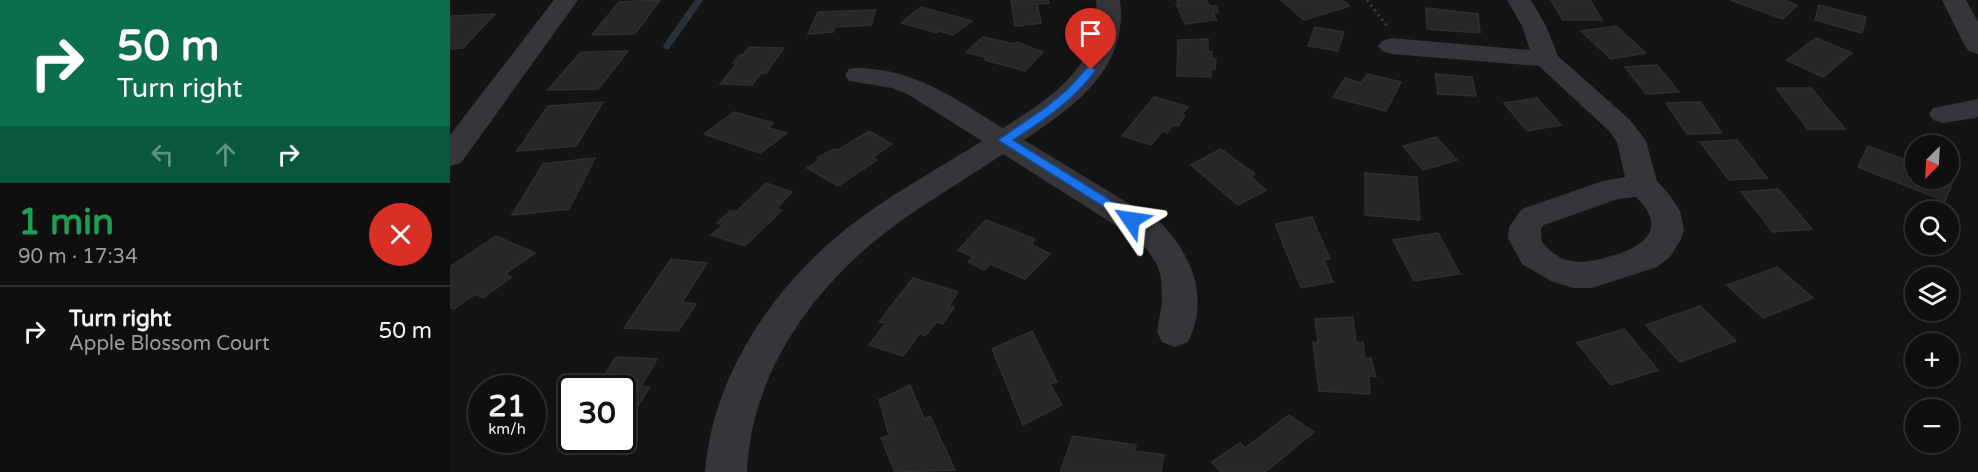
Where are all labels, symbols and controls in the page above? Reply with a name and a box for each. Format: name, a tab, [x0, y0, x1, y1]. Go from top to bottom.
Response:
pin	[1065, 8, 1116, 70]
icon: arrive	[1074, 17, 1107, 50]
text: 50 m	[117, 21, 219, 72]
icon: right	[18, 24, 96, 102]
text: Turn right	[117, 72, 243, 105]
north arrow	[1905, 135, 1959, 189]
map controls	[1905, 135, 1959, 453]
icon: left	[146, 138, 179, 171]
icon: ahead	[209, 138, 242, 171]
icon: right	[272, 138, 305, 171]
position arrow	[1099, 188, 1163, 252]
text: 1 min	[18, 201, 114, 244]
button: search	[1905, 201, 1959, 255]
button: close	[369, 203, 432, 266]
text: 90 m · 17:34	[18, 245, 138, 269]
button: layers	[1905, 267, 1959, 321]
text: Turn right	[69, 306, 171, 332]
icon: right	[18, 315, 51, 348]
text: 50 m	[378, 318, 432, 344]
text: Apple Blossom Court	[69, 332, 270, 356]
button: +	[1905, 333, 1959, 387]
speed limit sign: 30	[558, 375, 636, 453]
text: 21	[488, 388, 526, 425]
button: −	[1905, 399, 1959, 453]
text: km/h	[488, 420, 526, 438]

